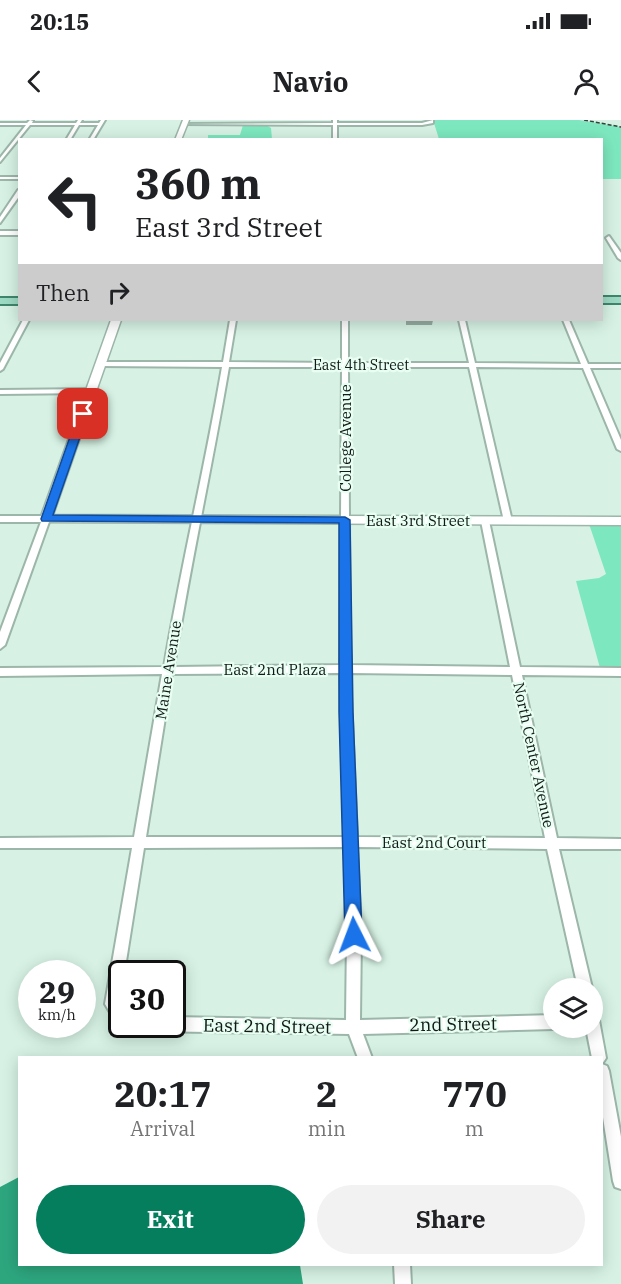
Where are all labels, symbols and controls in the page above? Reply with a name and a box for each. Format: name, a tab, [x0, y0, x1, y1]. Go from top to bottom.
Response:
text: 20:15	[30, 7, 89, 36]
text: Navio	[272, 64, 349, 99]
icon: back	[18, 65, 51, 98]
icon: person	[570, 65, 603, 98]
text: 360 m	[135, 156, 261, 211]
icon: left	[36, 162, 114, 240]
text: East 3rd Street	[135, 209, 323, 244]
icon: right	[102, 276, 135, 309]
text: Then	[36, 278, 90, 307]
street label: East 4th Street	[313, 356, 409, 374]
street label: College Avenue	[336, 384, 355, 492]
pin	[57, 388, 108, 439]
icon: arrive	[66, 397, 99, 430]
street label: East 3rd Street	[366, 511, 470, 530]
street label: Maine Avenue	[151, 619, 185, 721]
street label: East 2nd Plaza	[224, 660, 326, 679]
street label: North Center Avenue	[509, 680, 559, 830]
street label: East 2nd Court	[382, 833, 486, 852]
position arrow	[322, 903, 386, 967]
speed limit sign: 30	[108, 960, 186, 1038]
text: 29	[39, 972, 75, 1011]
map controls	[543, 978, 603, 1038]
button: layers	[543, 978, 603, 1038]
text: km/h	[38, 1005, 76, 1024]
street label: 2nd Street	[409, 1012, 497, 1036]
street label: East 2nd Street	[203, 1013, 331, 1039]
text: 20:17	[114, 1070, 211, 1117]
text: 2	[316, 1070, 338, 1117]
text: 770	[442, 1070, 507, 1117]
text: Arrival	[130, 1115, 195, 1142]
text: min	[308, 1115, 346, 1142]
text: m	[465, 1115, 484, 1142]
button: Exit	[36, 1185, 305, 1254]
button: Share	[317, 1185, 585, 1254]

